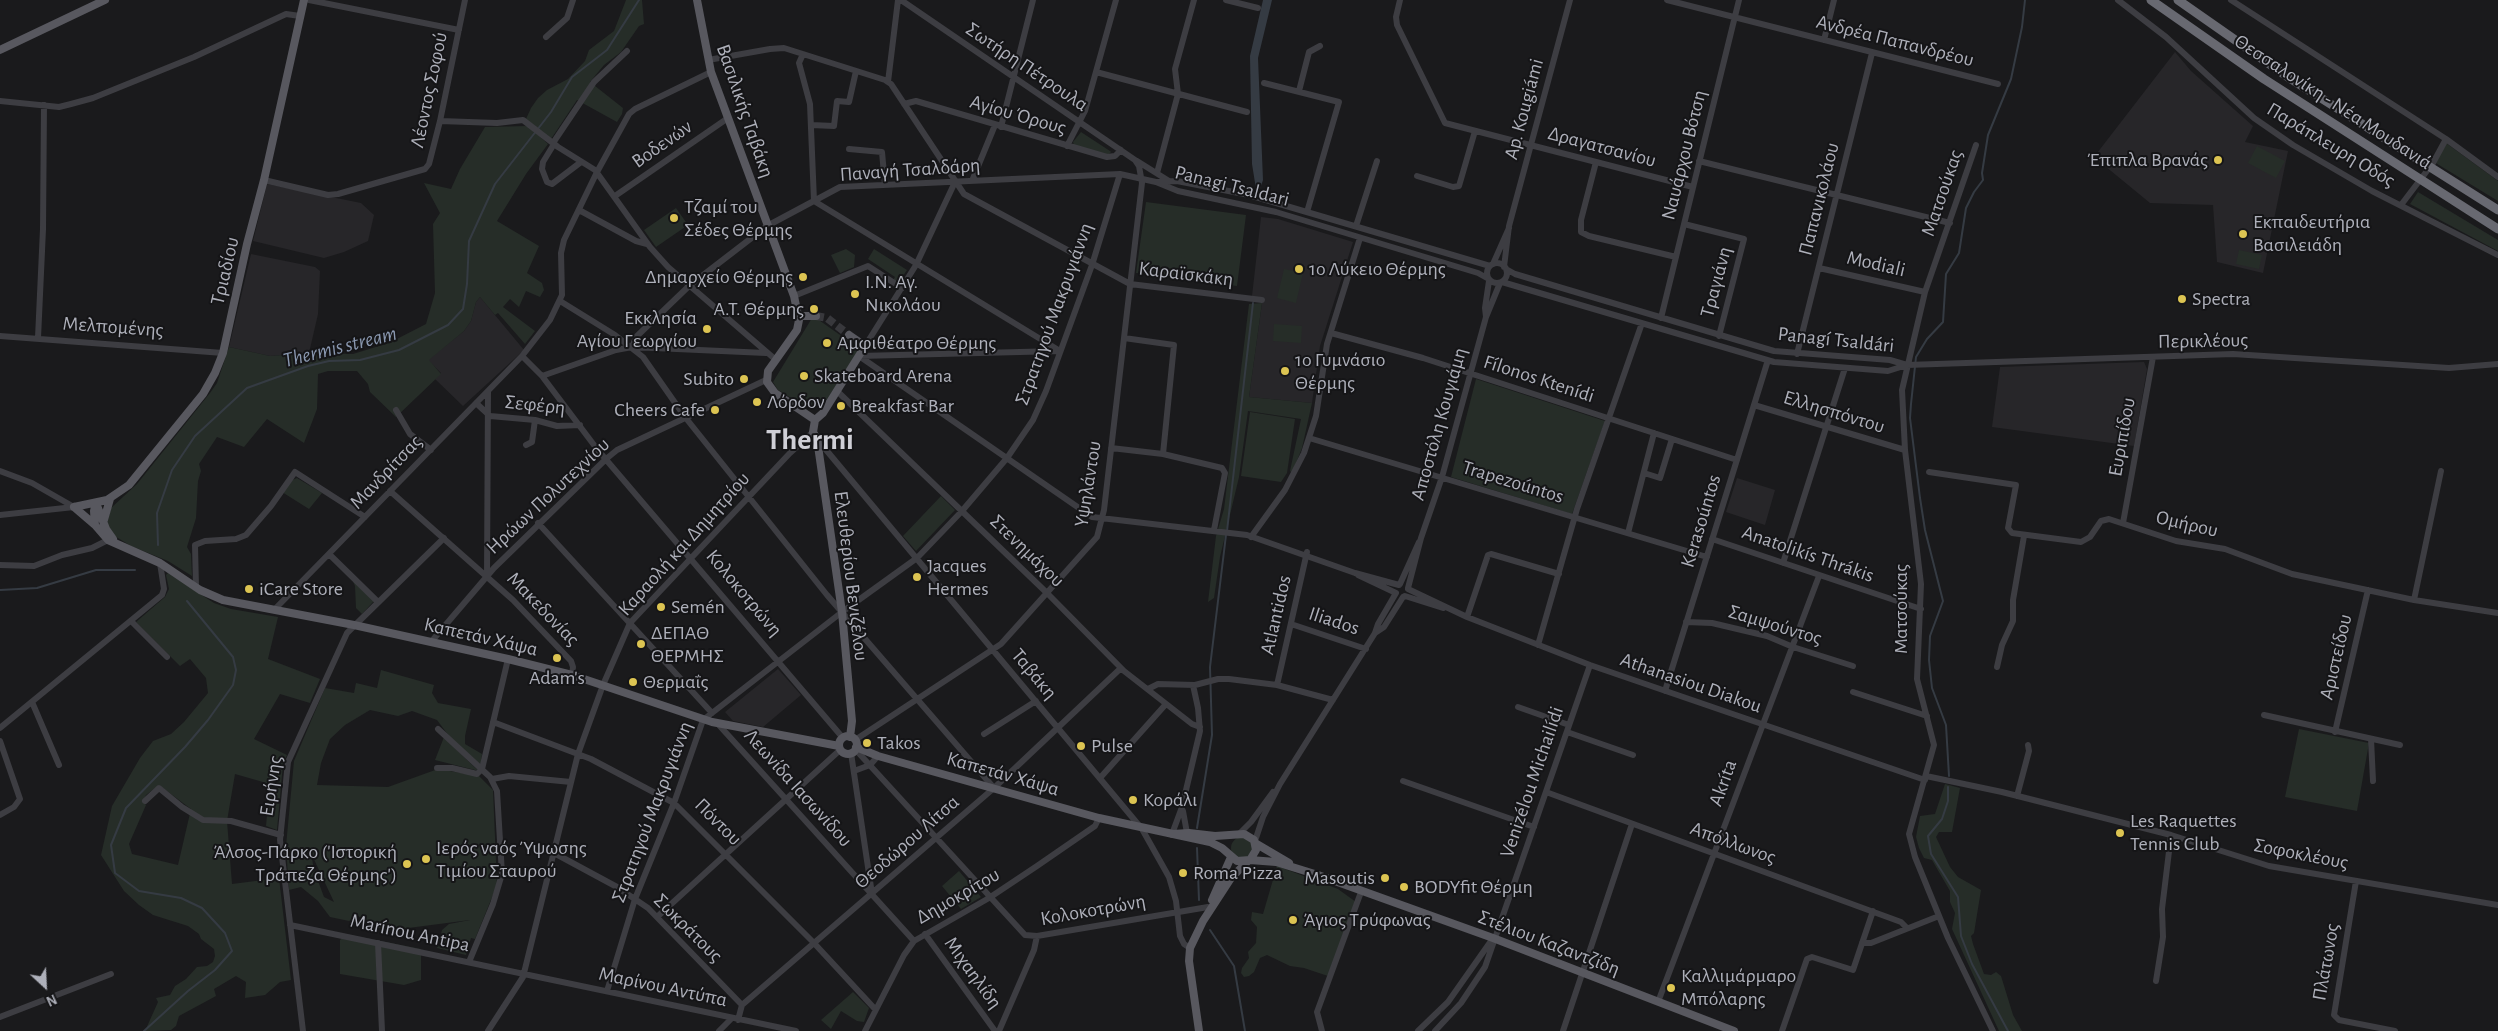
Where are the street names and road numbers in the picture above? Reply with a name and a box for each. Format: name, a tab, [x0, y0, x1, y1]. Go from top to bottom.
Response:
street label: Ανδρέα Παπανδρέου	[1814, 10, 1976, 72]
street label: Σωτήρη Πέτρουλα	[961, 17, 1093, 117]
street label: Θεσσαλονίκη - Νέα Μουδανιά	[2230, 29, 2436, 175]
street label: Λέοντος Σοφού	[405, 30, 453, 150]
street label: Βασιλικής Ταβάκη	[711, 41, 779, 181]
street label: Ap. Kougiámi	[1499, 56, 1549, 162]
street label: Ναυάρχου Βότση	[1656, 87, 1712, 223]
street label: Αγίου Όρους	[967, 90, 1069, 140]
street label: Παράπλευρη Οδός	[2263, 97, 2399, 193]
street label: Βοδενών	[627, 115, 697, 173]
street label: Δραγατσανίου	[1545, 121, 1659, 173]
street label: Παπανικολάου	[1793, 140, 1845, 258]
street label: Ματσούκας	[1916, 147, 1968, 239]
street label: Παναγή Τσαλδάρη	[839, 153, 981, 187]
street label: Panagi Tsaldari	[1172, 160, 1292, 212]
street label: Στρατηγού Μακρυγιάννη	[1010, 220, 1098, 408]
street label: Τριαδίου	[206, 235, 244, 307]
street label: Τραγιάνη	[1695, 244, 1737, 320]
street label: Modiali	[1844, 246, 1908, 282]
street label: Καραϊσκάκη	[1137, 256, 1235, 292]
street label: Μελπομένης	[62, 312, 164, 342]
street label: Panagí Tsaldári	[1777, 322, 1895, 358]
street label: Περικλέους	[2158, 328, 2248, 354]
street label: Αποστόλη Κουγιάμη	[1406, 345, 1472, 503]
street label: Fílonos Ktenídi	[1481, 350, 1597, 408]
street label: Ελλησπόντου	[1780, 385, 1888, 439]
street label: Σεφέρη	[504, 390, 566, 420]
street label: Ευριπίδου	[2103, 396, 2141, 478]
street label: Μανδρίτσας	[345, 430, 427, 514]
street label: Ηρώων Πολυτεχνίου	[481, 433, 615, 559]
street label: Υψηλάντου	[1069, 439, 1107, 529]
street label: Trapezoúntos	[1459, 455, 1567, 509]
street label: Καραολή και Δημητρίου	[613, 467, 755, 621]
street label: Kerasoúntos	[1675, 472, 1727, 570]
street label: Ελευθερίου Βενιζέλου	[829, 490, 873, 662]
street label: Ομήρου	[2154, 505, 2220, 543]
street label: Στενημάχου	[985, 510, 1069, 592]
street label: Anatolikís Thrákis	[1739, 520, 1877, 588]
street label: Κολοκοτρώνη	[701, 545, 787, 641]
street label: Ματσούκας	[1889, 564, 1913, 654]
street label: Μακεδονίας	[502, 567, 584, 651]
street label: Atlantidos	[1255, 573, 1297, 657]
street label: Σαμψούντος	[1725, 599, 1825, 651]
street label: Iliados	[1306, 602, 1362, 640]
street label: Καπετάν Χάψα	[422, 612, 540, 662]
street label: Αριστείδου	[2315, 612, 2357, 702]
street label: Ταβάκη	[1006, 644, 1062, 704]
street label: Athanasiou Diakou	[1617, 648, 1765, 718]
street label: Venizélou Michailídi	[1495, 703, 1569, 861]
street label: Στρατηγού Μακρυγιάννη	[606, 718, 698, 906]
street label: Λεωνίδα Ιασωνίδου	[739, 724, 857, 852]
street label: Καπετάν Χάψα	[944, 746, 1062, 802]
street label: Ειρήνης	[254, 754, 288, 818]
street label: Akríta	[1704, 757, 1742, 809]
street label: Θεοδώρου Λίτσα	[850, 790, 964, 894]
street label: Πόντου	[689, 793, 747, 851]
street label: Απόλλωνος	[1687, 816, 1779, 870]
street label: Σοφοκλέους	[2252, 833, 2350, 875]
street label: Δημοκρίτου	[912, 862, 1004, 930]
street label: Σωκράτους	[649, 889, 727, 967]
street label: Κολοκοτρώνη	[1039, 889, 1147, 931]
street label: Στέλιου Καζαντζίδη	[1475, 905, 1623, 981]
street label: Marínou Antipa	[348, 909, 472, 957]
street label: Πλάτωνος	[2307, 921, 2345, 1003]
street label: Μιχαηλίδη	[939, 932, 1007, 1014]
street label: Μαρίνου Αντύπα	[596, 962, 730, 1012]

